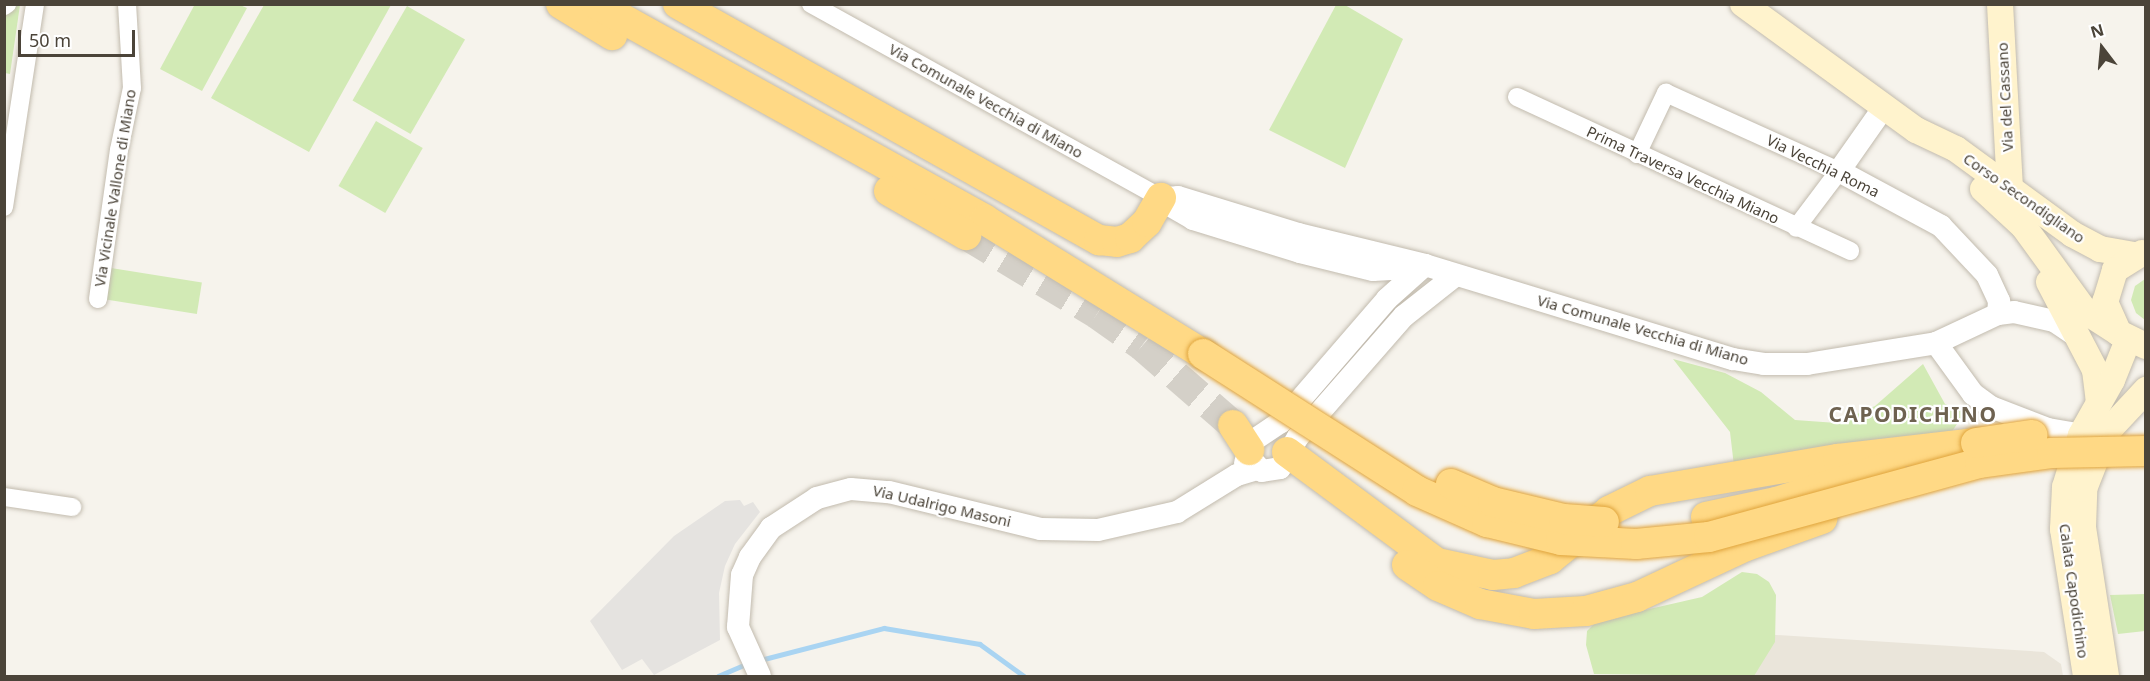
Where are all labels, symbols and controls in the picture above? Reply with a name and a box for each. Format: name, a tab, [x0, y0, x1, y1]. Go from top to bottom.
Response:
scale bar	[21, 18, 138, 56]
north arrow	[2072, 18, 2132, 78]
text: N	[2088, 18, 2106, 43]
text: 50 m	[29, 28, 71, 52]
street label: Via Comunale Vecchia di Miano	[886, 40, 1086, 162]
street label: Via del Cassano	[1993, 42, 2017, 152]
street label: Via Vicinale Vallone di Miano	[90, 88, 140, 288]
street label: Prima Traversa Vecchia Miano	[1584, 122, 1782, 228]
street label: Via Vecchia Roma	[1764, 131, 1882, 201]
street label: Corso Secondigliano	[1960, 149, 2088, 247]
street label: Via Comunale Vecchia di Miano	[1535, 291, 1751, 369]
district label: CAPODICHINO	[1828, 401, 1998, 427]
street label: Via Udalrigo Masoni	[871, 481, 1013, 531]
street label: Calata Capodichino	[2056, 522, 2092, 660]

